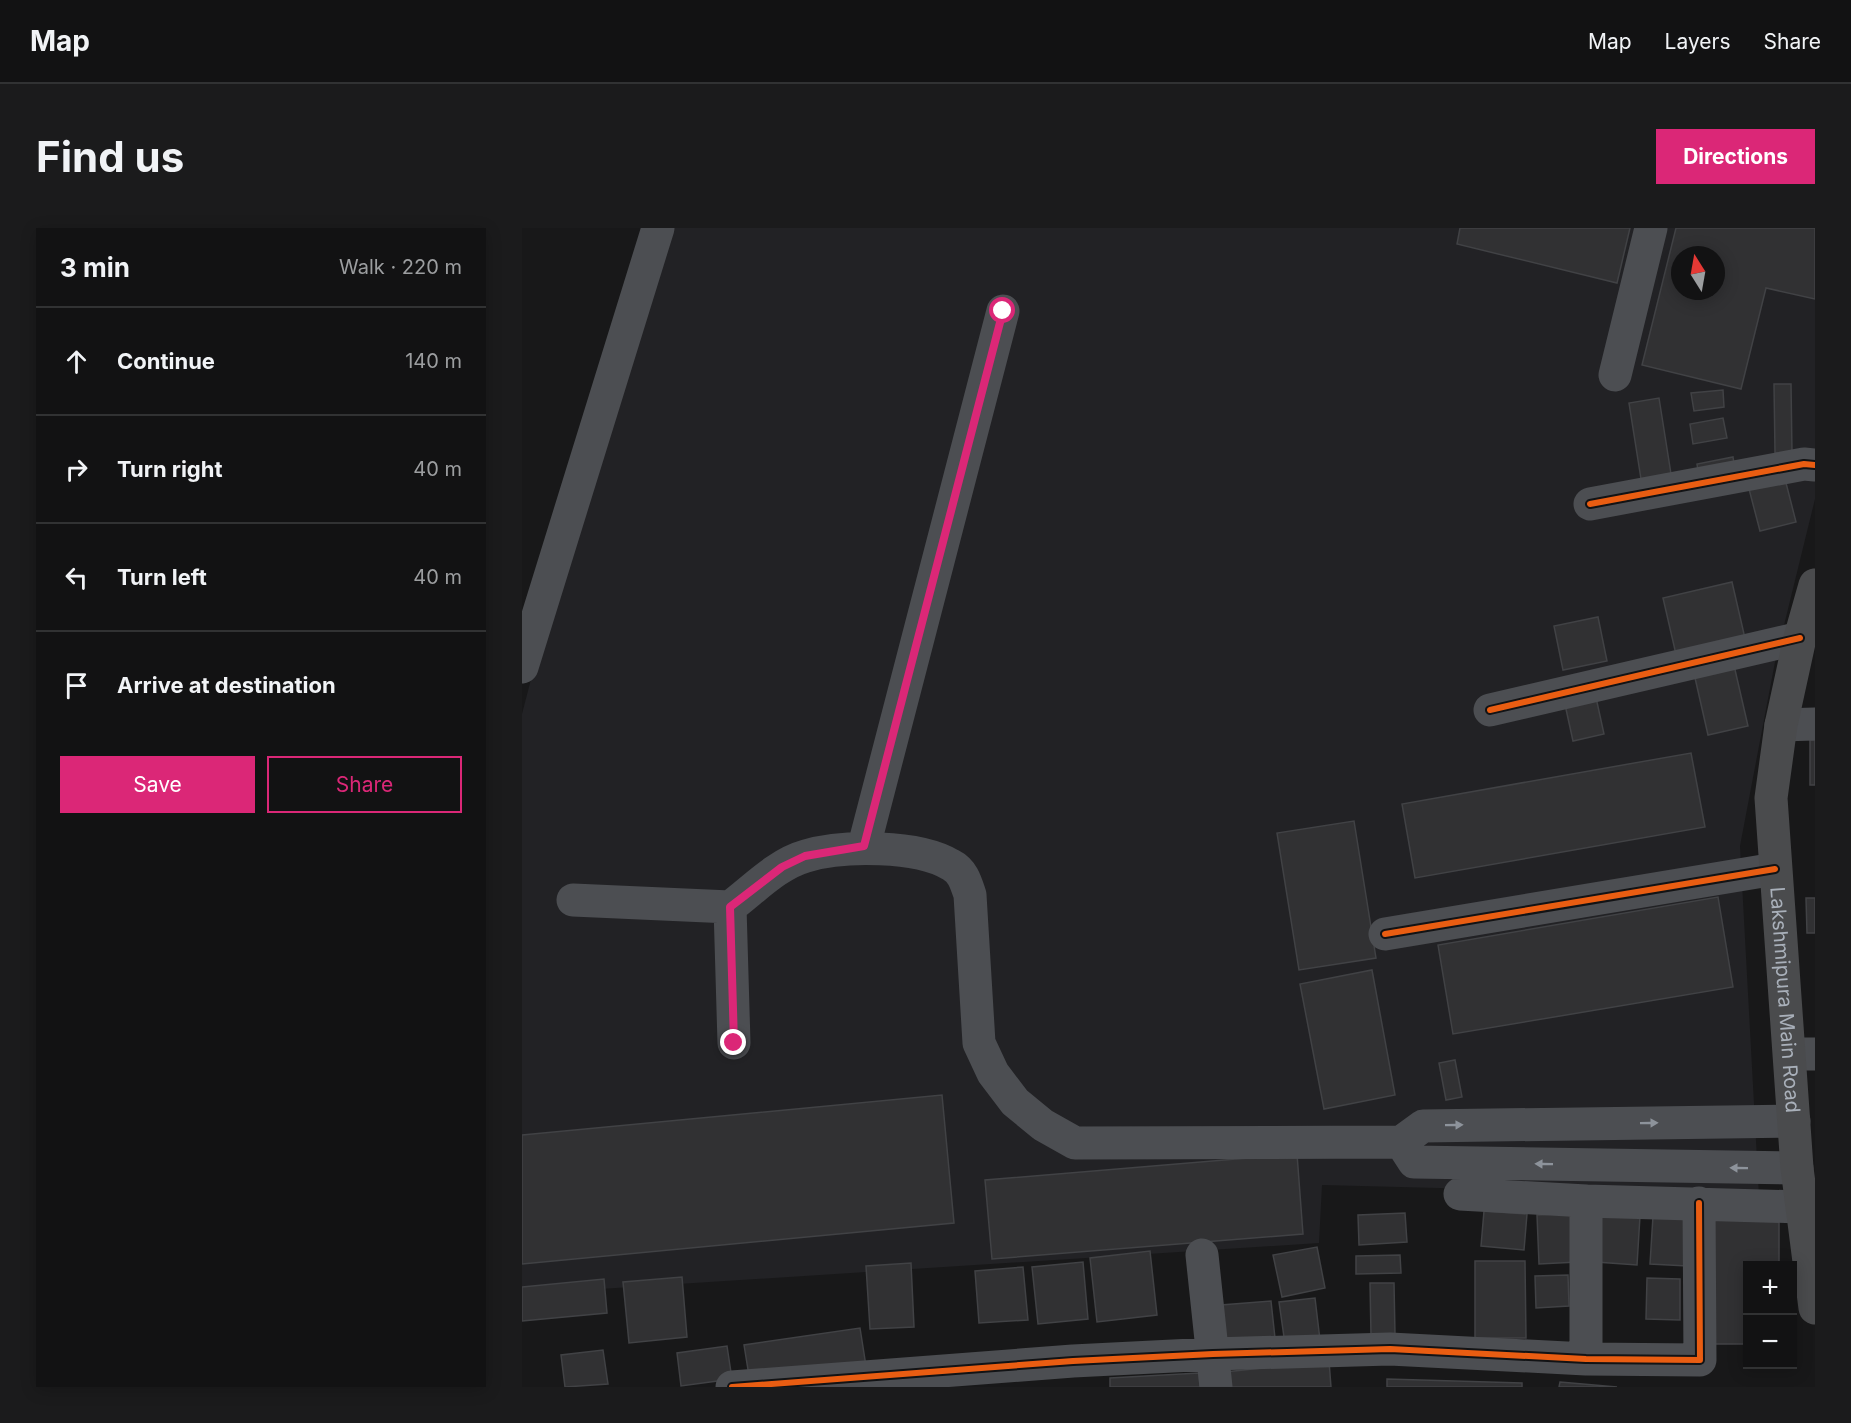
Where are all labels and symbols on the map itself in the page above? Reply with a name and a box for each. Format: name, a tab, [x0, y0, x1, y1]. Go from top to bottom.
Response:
north arrow	[1671, 246, 1725, 300]
route start	[989, 297, 1015, 323]
street label: Lakshmipura Main Road	[1765, 886, 1805, 1114]
route end	[720, 1029, 746, 1055]
one-way arrow	[1639, 1118, 1658, 1128]
one-way arrow	[1444, 1120, 1463, 1130]
one-way arrow	[1534, 1160, 1553, 1169]
one-way arrow	[1729, 1164, 1748, 1173]

